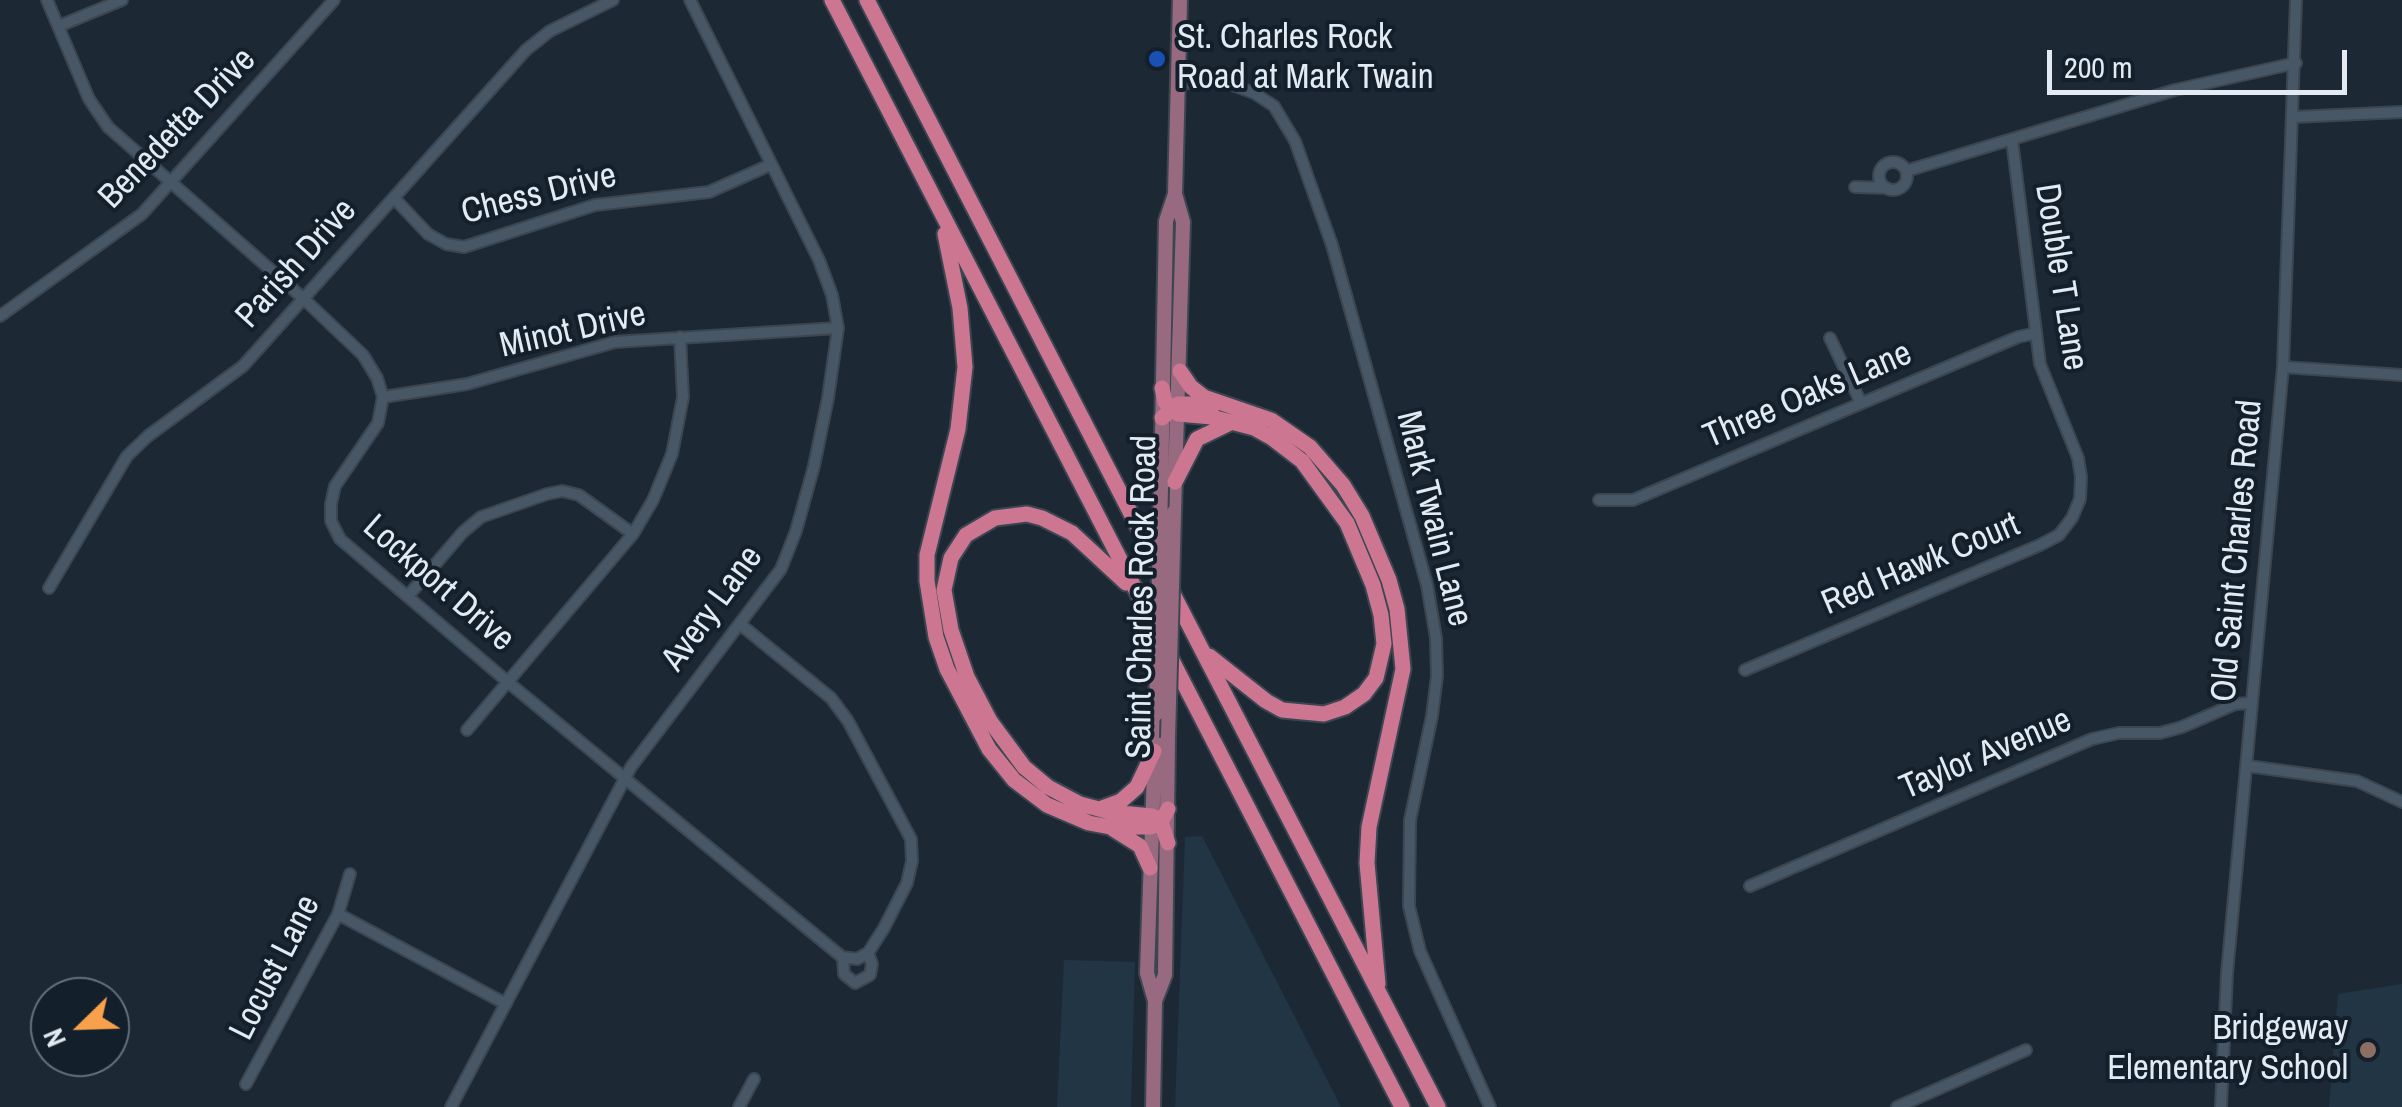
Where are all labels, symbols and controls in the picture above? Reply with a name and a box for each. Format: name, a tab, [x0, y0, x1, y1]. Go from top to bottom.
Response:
place label: St. Charles Rock Road at Mark Twain	[1177, 18, 1434, 100]
scale bar	[2052, 30, 2352, 92]
street label: Benedetta Drive	[91, 40, 265, 218]
text: 200 m	[2064, 47, 2132, 87]
marker: St. Charles Rock Road at Mark Twain	[1146, 48, 1168, 70]
street label: Chess Drive	[457, 156, 621, 234]
street label: Double T Lane	[2025, 181, 2095, 373]
street label: Parish Drive	[228, 191, 366, 337]
street label: Minot Drive	[496, 294, 650, 368]
street label: Three Oaks Lane	[1698, 333, 1918, 459]
street label: Old Saint Charles Road	[2204, 398, 2272, 704]
street label: Mark Twain Lane	[1386, 407, 1480, 631]
street label: Saint Charles Rock Road	[1119, 435, 1167, 759]
street label: Red Hawk Court	[1816, 505, 2026, 625]
street label: Lockport Drive	[354, 507, 522, 661]
street label: Avery Lane	[653, 538, 773, 680]
street label: Taylor Avenue	[1894, 700, 2078, 810]
street label: Locust Lane	[222, 889, 330, 1047]
north arrow	[30, 977, 130, 1077]
place label: Bridgeway Elementary School	[2107, 1009, 2348, 1091]
text: N	[34, 1023, 75, 1053]
marker: Bridgeway Elementary School	[2357, 1039, 2379, 1061]

